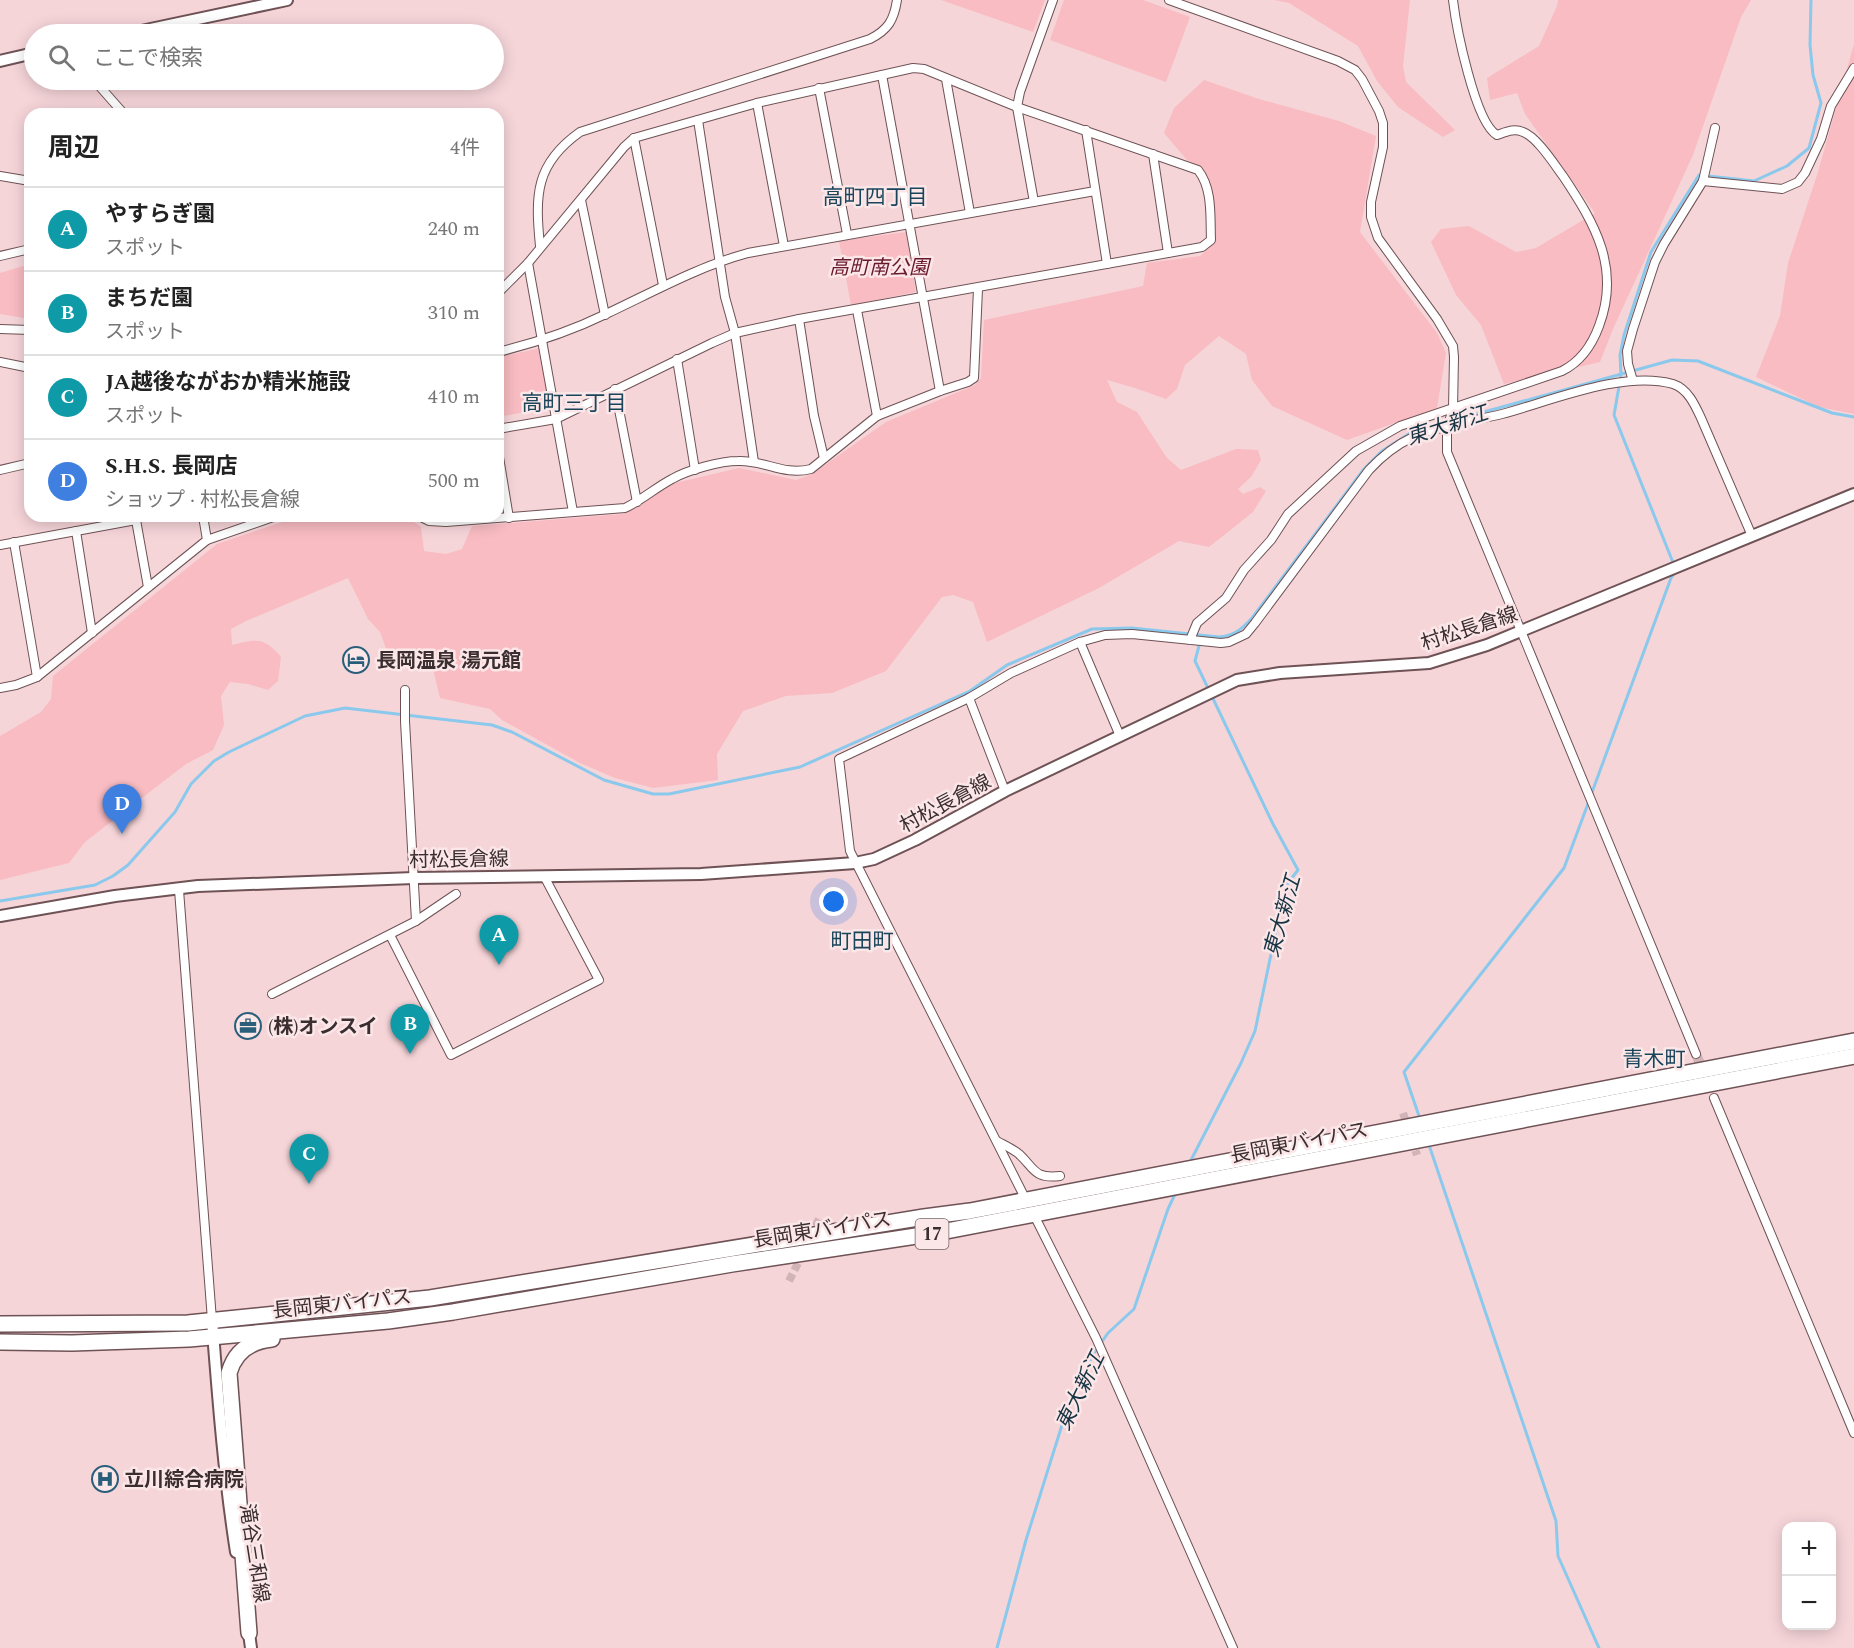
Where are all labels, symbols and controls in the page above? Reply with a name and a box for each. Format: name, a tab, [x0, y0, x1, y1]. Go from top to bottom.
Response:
search box	[24, 24, 504, 90]
icon: search	[45, 41, 78, 74]
text: ここで検索	[93, 42, 203, 75]
text: 周辺	[48, 128, 100, 168]
text: 4件	[450, 133, 480, 163]
district label: 高町四丁目	[823, 182, 928, 214]
text: やすらぎ園	[105, 198, 215, 231]
text: A	[60, 214, 75, 244]
text: 240 m	[428, 214, 480, 244]
text: スポット	[105, 233, 185, 263]
park label: 高町南公園	[829, 253, 932, 283]
text: まちだ園	[105, 282, 193, 315]
text: B	[60, 298, 75, 328]
text: 310 m	[428, 298, 480, 328]
text: スポット	[105, 317, 185, 347]
text: JA越後ながおか精米施設	[105, 366, 351, 399]
text: C	[60, 382, 75, 412]
text: 410 m	[428, 382, 480, 412]
district label: 高町三丁目	[522, 388, 627, 420]
water label: 東大新江	[1402, 397, 1494, 454]
text: スポット	[105, 401, 185, 431]
text: S.H.S. 長岡店	[105, 450, 238, 483]
text: D	[59, 466, 76, 496]
text: 500 m	[428, 466, 480, 496]
text: ショップ · 村松長倉線	[105, 485, 300, 515]
street label: 村松長倉線	[1417, 599, 1521, 659]
hotel icon: 長岡温泉 湯元館	[341, 645, 371, 675]
place label: 長岡温泉 湯元館	[376, 646, 521, 676]
street label: 村松長倉線	[894, 767, 997, 841]
pin: D	[102, 784, 142, 834]
street label: 村松長倉線	[409, 844, 509, 876]
water label: 東大新江	[1256, 870, 1310, 961]
your location	[819, 887, 848, 916]
pin: A	[480, 916, 518, 965]
district label: 町田町	[831, 926, 894, 958]
pin: B	[390, 1004, 430, 1054]
office icon: (株)オンスイ	[233, 1011, 263, 1041]
place label: (株)オンスイ	[268, 1012, 378, 1042]
district label: 青木町	[1623, 1044, 1686, 1076]
street label: 長岡東バイパス	[1228, 1115, 1371, 1171]
pin: C	[290, 1134, 328, 1184]
street label: 長岡東バイパス	[751, 1204, 893, 1256]
road number: 17	[916, 1219, 948, 1249]
street label: 長岡東バイパス	[271, 1282, 413, 1326]
water label: 東大新江	[1048, 1345, 1115, 1436]
hospital icon: 立川綜合病院	[90, 1464, 120, 1494]
place label: 立川綜合病院	[124, 1465, 244, 1495]
street label: 滝谷三和線	[231, 1501, 277, 1605]
map controls	[1782, 1522, 1836, 1630]
button: +	[1782, 1522, 1836, 1576]
button: −	[1782, 1576, 1836, 1630]

